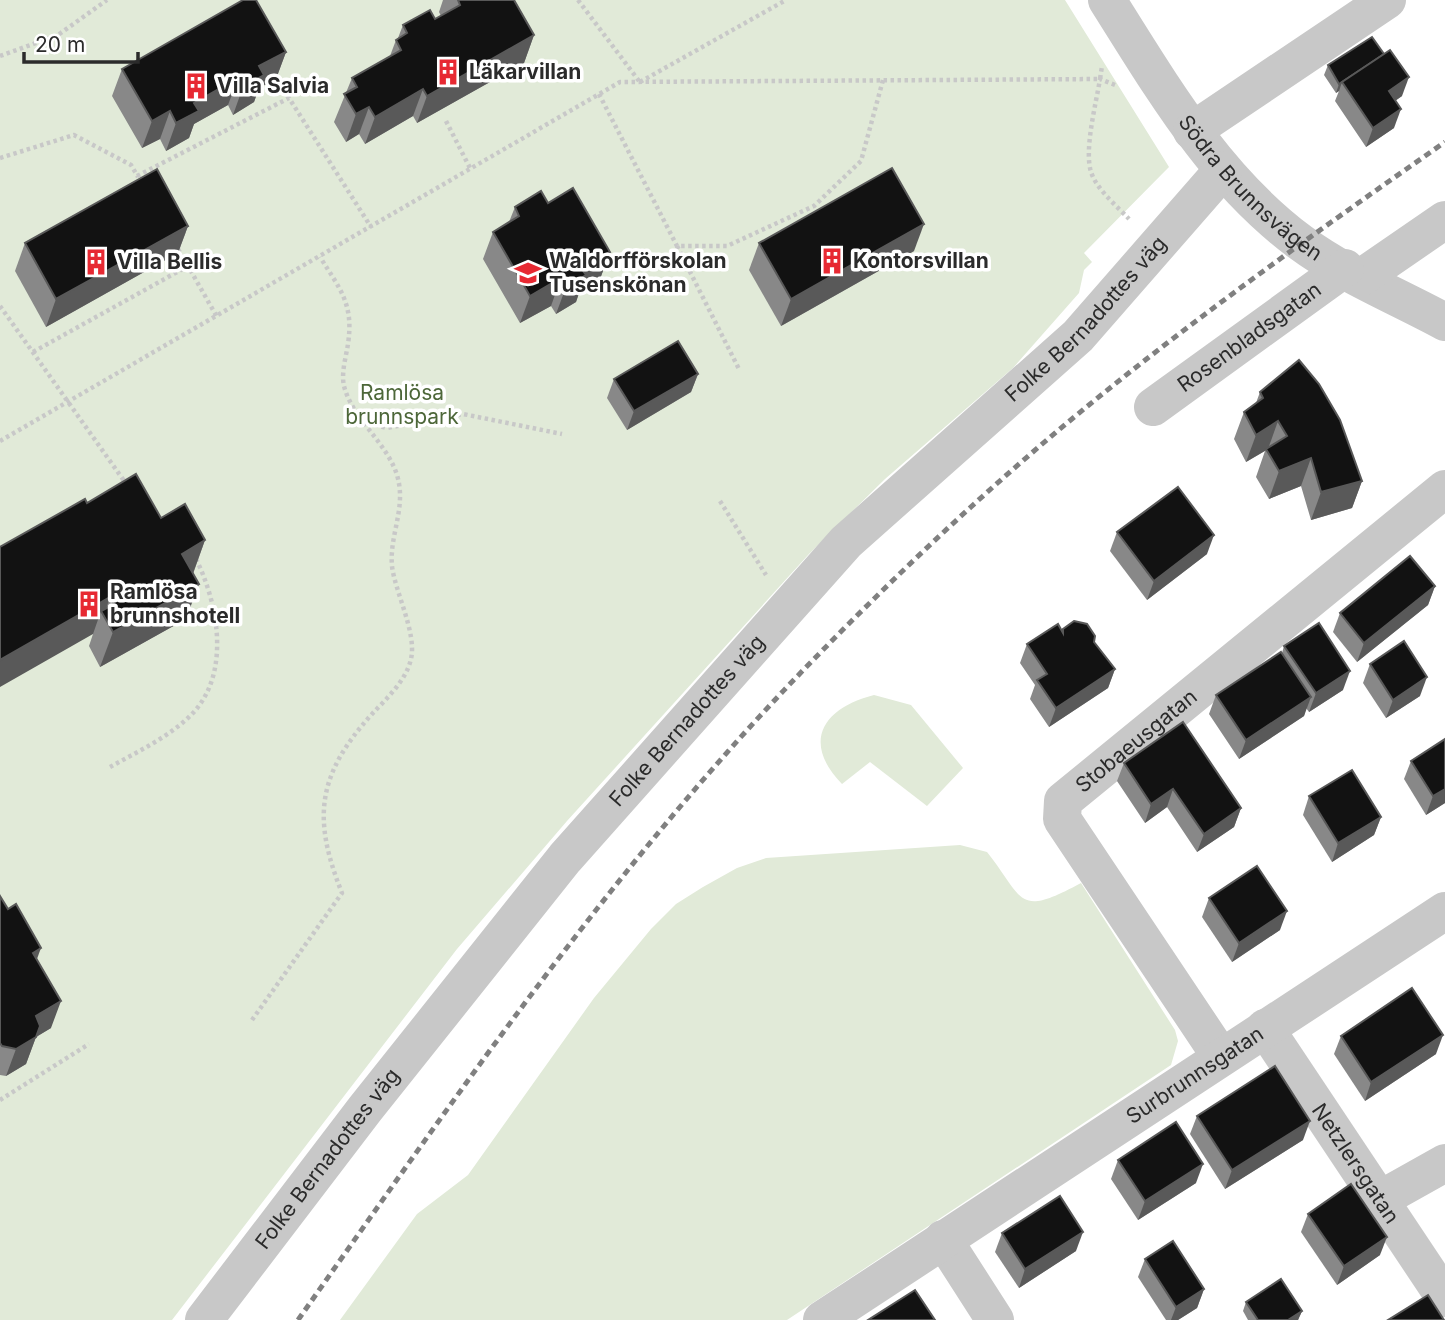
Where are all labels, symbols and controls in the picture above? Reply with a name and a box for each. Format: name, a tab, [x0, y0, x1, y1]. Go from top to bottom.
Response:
scale bar	[24, 21, 138, 65]
text: 20 m	[35, 32, 85, 57]
building icon: Läkarvillan	[433, 57, 463, 87]
place label: Läkarvillan	[469, 59, 581, 84]
building icon: Villa Salvia	[181, 71, 211, 101]
place label: Villa Salvia	[217, 73, 329, 98]
street label: Södra Brunnsvägen	[1174, 110, 1327, 266]
street label: Folke Bernadottes väg	[1000, 231, 1171, 407]
building icon: Kontorsvillan	[817, 246, 847, 276]
building icon: Villa Bellis	[81, 247, 111, 277]
place label: Waldorfförskolan Tusenskönan	[549, 248, 727, 297]
place label: Kontorsvillan	[853, 248, 989, 273]
place label: Villa Bellis	[117, 249, 222, 274]
school or university icon: Waldorfförskolan Tusenskönan	[513, 258, 543, 288]
street label: Rosenbladsgatan	[1172, 276, 1326, 397]
park label: Ramlösa brunnspark	[345, 380, 459, 429]
place label: Ramlösa brunnshotell	[110, 579, 240, 628]
building icon: Ramlösa brunnshotell	[74, 589, 104, 619]
street label: Folke Bernadottes väg	[604, 630, 769, 811]
street label: Stobaeusgatan	[1070, 684, 1202, 798]
street label: Surbrunnsgatan	[1121, 1021, 1268, 1129]
street label: Folke Bernadottes väg	[250, 1063, 404, 1254]
street label: Netzlersgatan	[1307, 1099, 1405, 1228]

